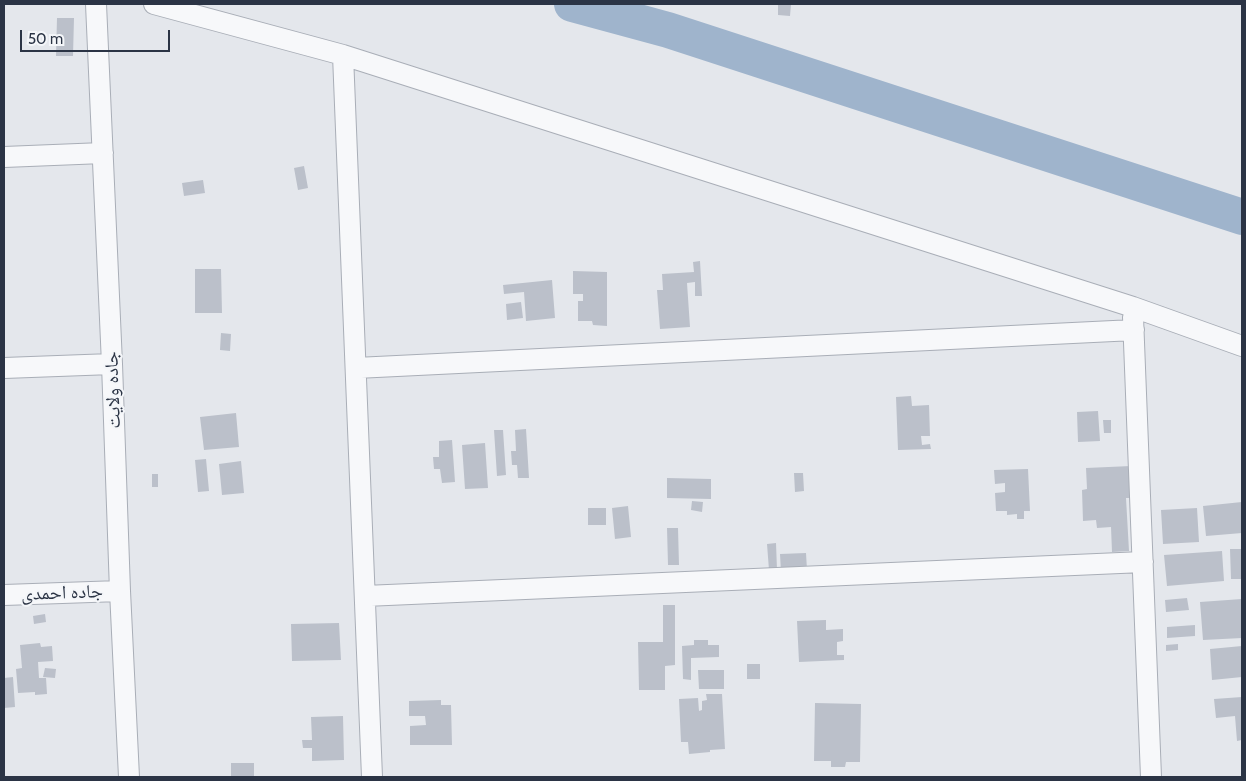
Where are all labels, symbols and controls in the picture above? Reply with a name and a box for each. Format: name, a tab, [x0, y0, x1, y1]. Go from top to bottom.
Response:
scale bar	[22, 20, 172, 52]
text: 50 m	[28, 30, 63, 48]
street label: جاده ولایت	[100, 351, 126, 429]
street label: جاده احمدی	[21, 580, 103, 606]

